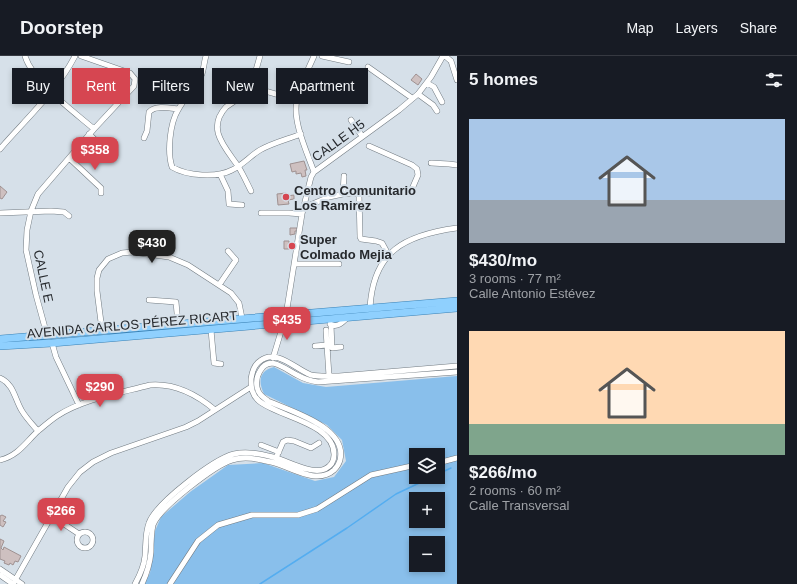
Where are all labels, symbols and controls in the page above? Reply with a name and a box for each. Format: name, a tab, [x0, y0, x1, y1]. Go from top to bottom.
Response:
text: Doorstep	[20, 17, 103, 38]
text: Map	[626, 20, 654, 36]
text: Layers	[676, 20, 718, 36]
text: Share	[740, 20, 777, 36]
chip: Buy	[12, 68, 64, 104]
chip: Rent	[72, 68, 130, 104]
chip: Filters	[138, 68, 204, 104]
chip: New	[212, 68, 268, 104]
chip: Apartment	[276, 68, 368, 104]
icon: filters	[763, 69, 785, 91]
text: 5 homes	[469, 70, 538, 89]
street label: CALLE H5	[309, 116, 368, 165]
pin: $358	[71, 137, 119, 171]
text: $358	[81, 142, 109, 157]
icon: home	[591, 145, 663, 217]
place label: Centro Comunitario Los Ramirez	[294, 183, 416, 213]
marker: Centro Comunitario Los Ramirez	[281, 192, 291, 202]
pin: $430	[128, 230, 176, 264]
place label: Super Colmado Mejia	[300, 232, 393, 262]
text: $430	[138, 235, 166, 250]
marker: Super Colmado Mejia	[287, 241, 297, 251]
street label: CALLE E	[31, 248, 56, 304]
text: $430/mo	[469, 251, 537, 270]
text: 3 rooms · 77 m²	[469, 271, 561, 286]
text: Calle Antonio Estévez	[469, 286, 595, 301]
pin: $435	[263, 307, 311, 341]
street label: AVENIDA CARLOS PÉREZ RICART	[26, 308, 238, 341]
text: $435	[273, 312, 301, 327]
icon: home	[591, 357, 663, 429]
pin: $290	[76, 374, 124, 408]
text: $290	[86, 379, 114, 394]
map controls	[409, 448, 445, 572]
button: layers	[409, 448, 445, 484]
text: $266/mo	[469, 463, 537, 482]
text: 2 rooms · 60 m²	[469, 483, 561, 498]
button: +	[409, 492, 445, 528]
pin: $266	[37, 498, 85, 532]
text: Calle Transversal	[469, 498, 569, 513]
text: $266	[47, 503, 75, 518]
button: −	[409, 536, 445, 572]

